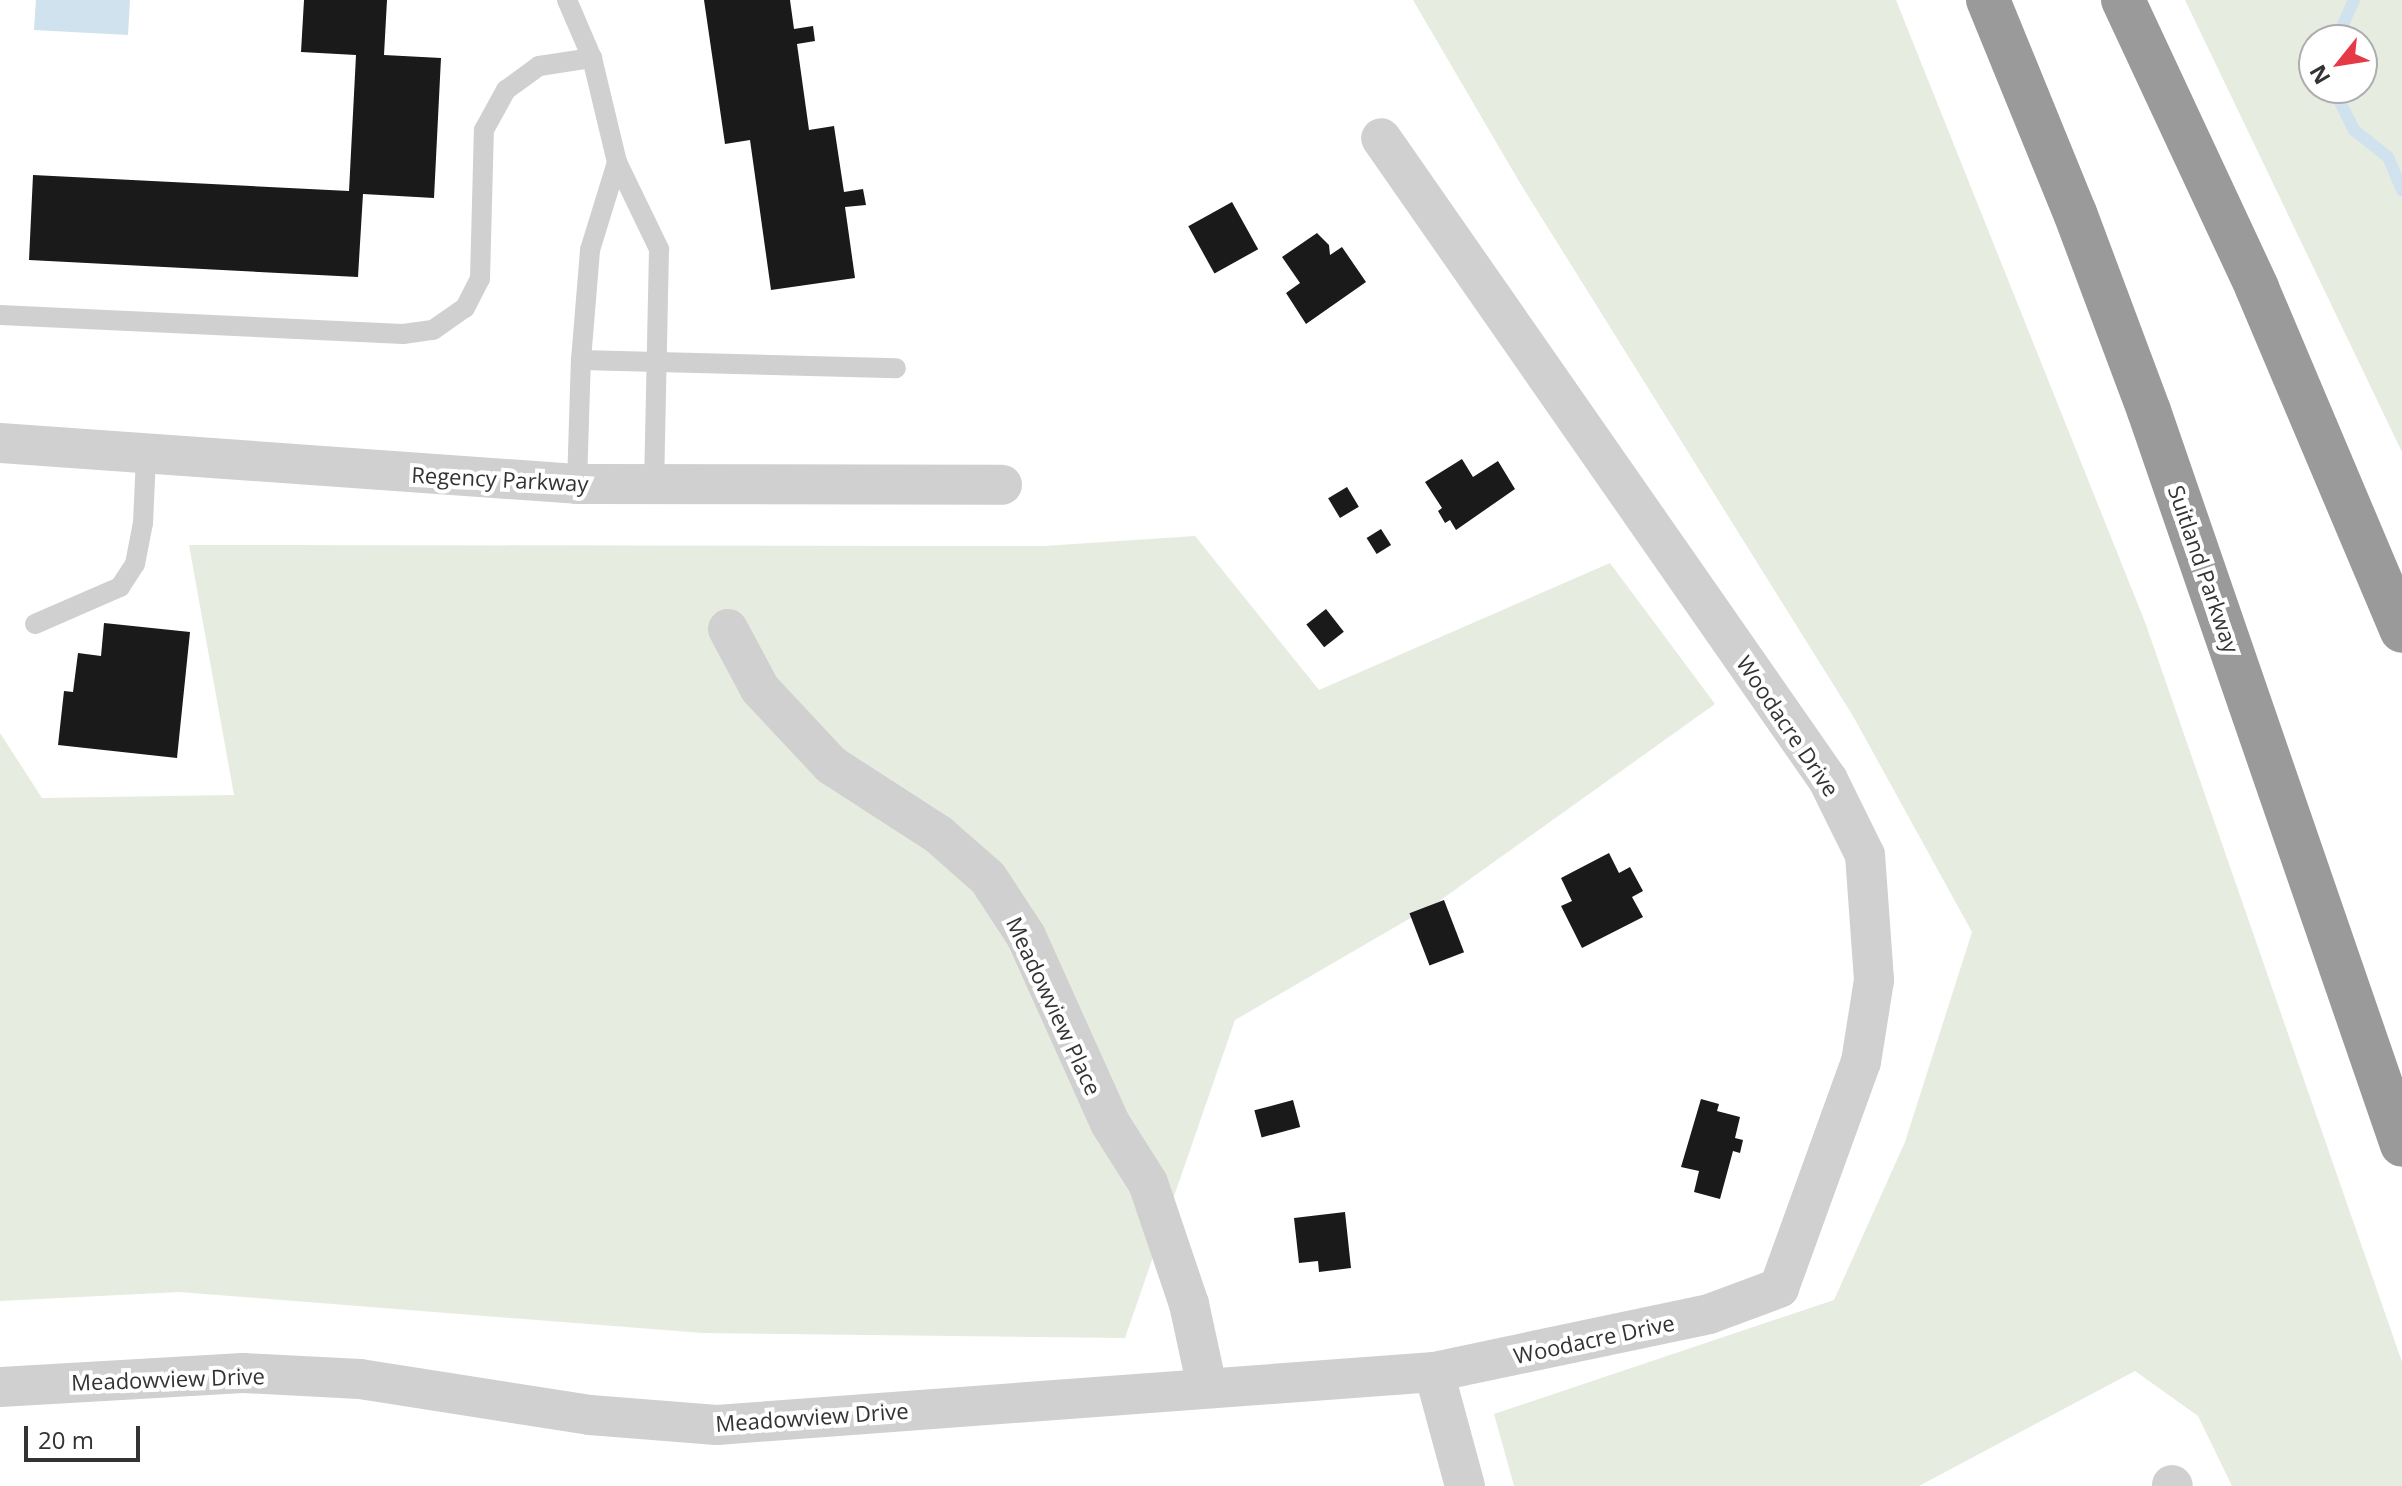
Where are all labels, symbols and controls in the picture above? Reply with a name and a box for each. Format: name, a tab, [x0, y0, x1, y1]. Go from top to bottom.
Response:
north arrow	[2298, 24, 2378, 104]
text: N	[2301, 60, 2336, 90]
street label: Regency Parkway	[411, 461, 589, 497]
street label: Suitland Parkway	[2163, 482, 2245, 656]
street label: Woodacre Drive	[1731, 651, 1845, 801]
street label: Meadowview Place	[1001, 913, 1107, 1099]
street label: Woodacre Drive	[1511, 1309, 1677, 1369]
street label: Meadowview Drive	[71, 1362, 265, 1396]
street label: Meadowview Drive	[715, 1397, 909, 1437]
scale bar	[28, 1410, 144, 1460]
text: 20 m	[38, 1423, 94, 1456]

